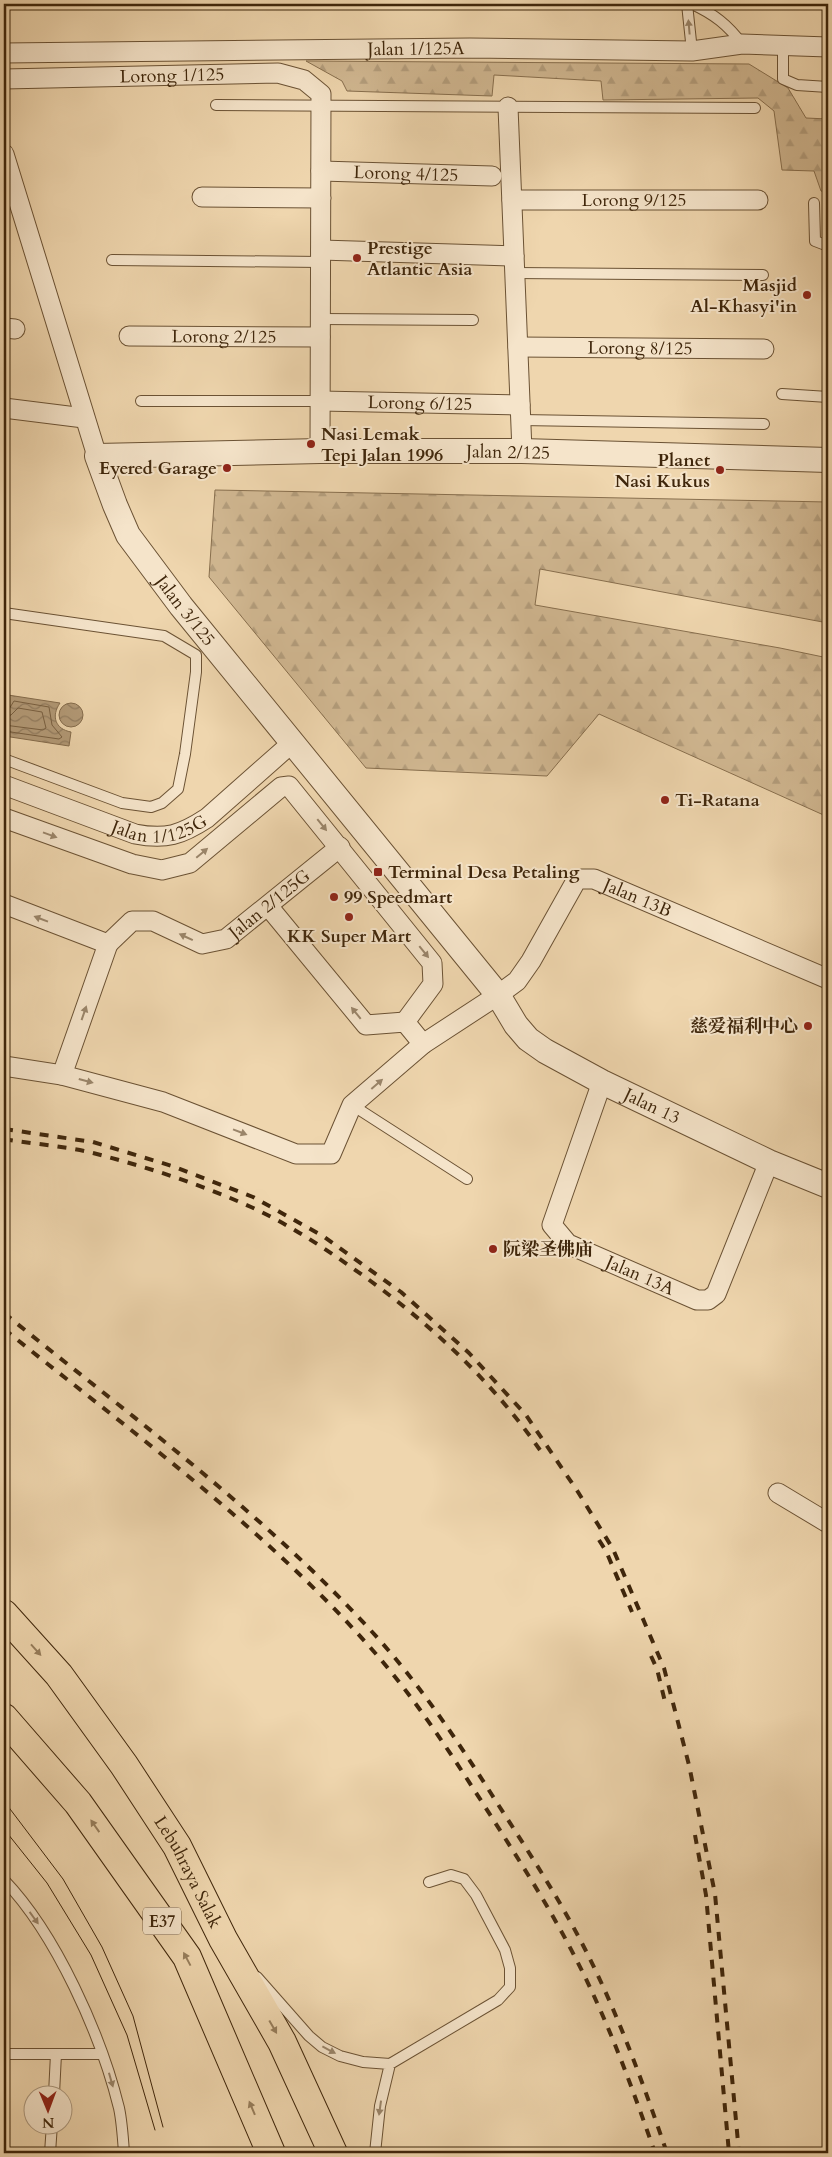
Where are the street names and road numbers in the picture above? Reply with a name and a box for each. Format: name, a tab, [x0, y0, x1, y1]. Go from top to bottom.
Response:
street label: Jalan 1/125A	[364, 36, 465, 62]
street label: Lorong 1/125	[119, 62, 225, 89]
street label: Lorong 4/125	[353, 160, 459, 188]
street label: Lorong 9/125	[582, 188, 686, 213]
street label: Lorong 2/125	[171, 324, 277, 350]
street label: Lorong 8/125	[587, 336, 693, 361]
street label: Lorong 6/125	[367, 390, 473, 417]
street label: Jalan 2/125	[463, 439, 550, 466]
street label: Jalan 3/125	[147, 568, 221, 652]
street label: Jalan 1/125G	[105, 809, 212, 849]
street label: Jalan 2/125G	[221, 864, 316, 947]
street label: Jalan 13B	[597, 871, 675, 924]
street label: Jalan 13	[617, 1081, 684, 1131]
street label: Jalan 13A	[599, 1249, 678, 1302]
street label: Lebuhraya Salak	[148, 1811, 228, 1933]
road number: E37	[143, 1908, 181, 1934]

